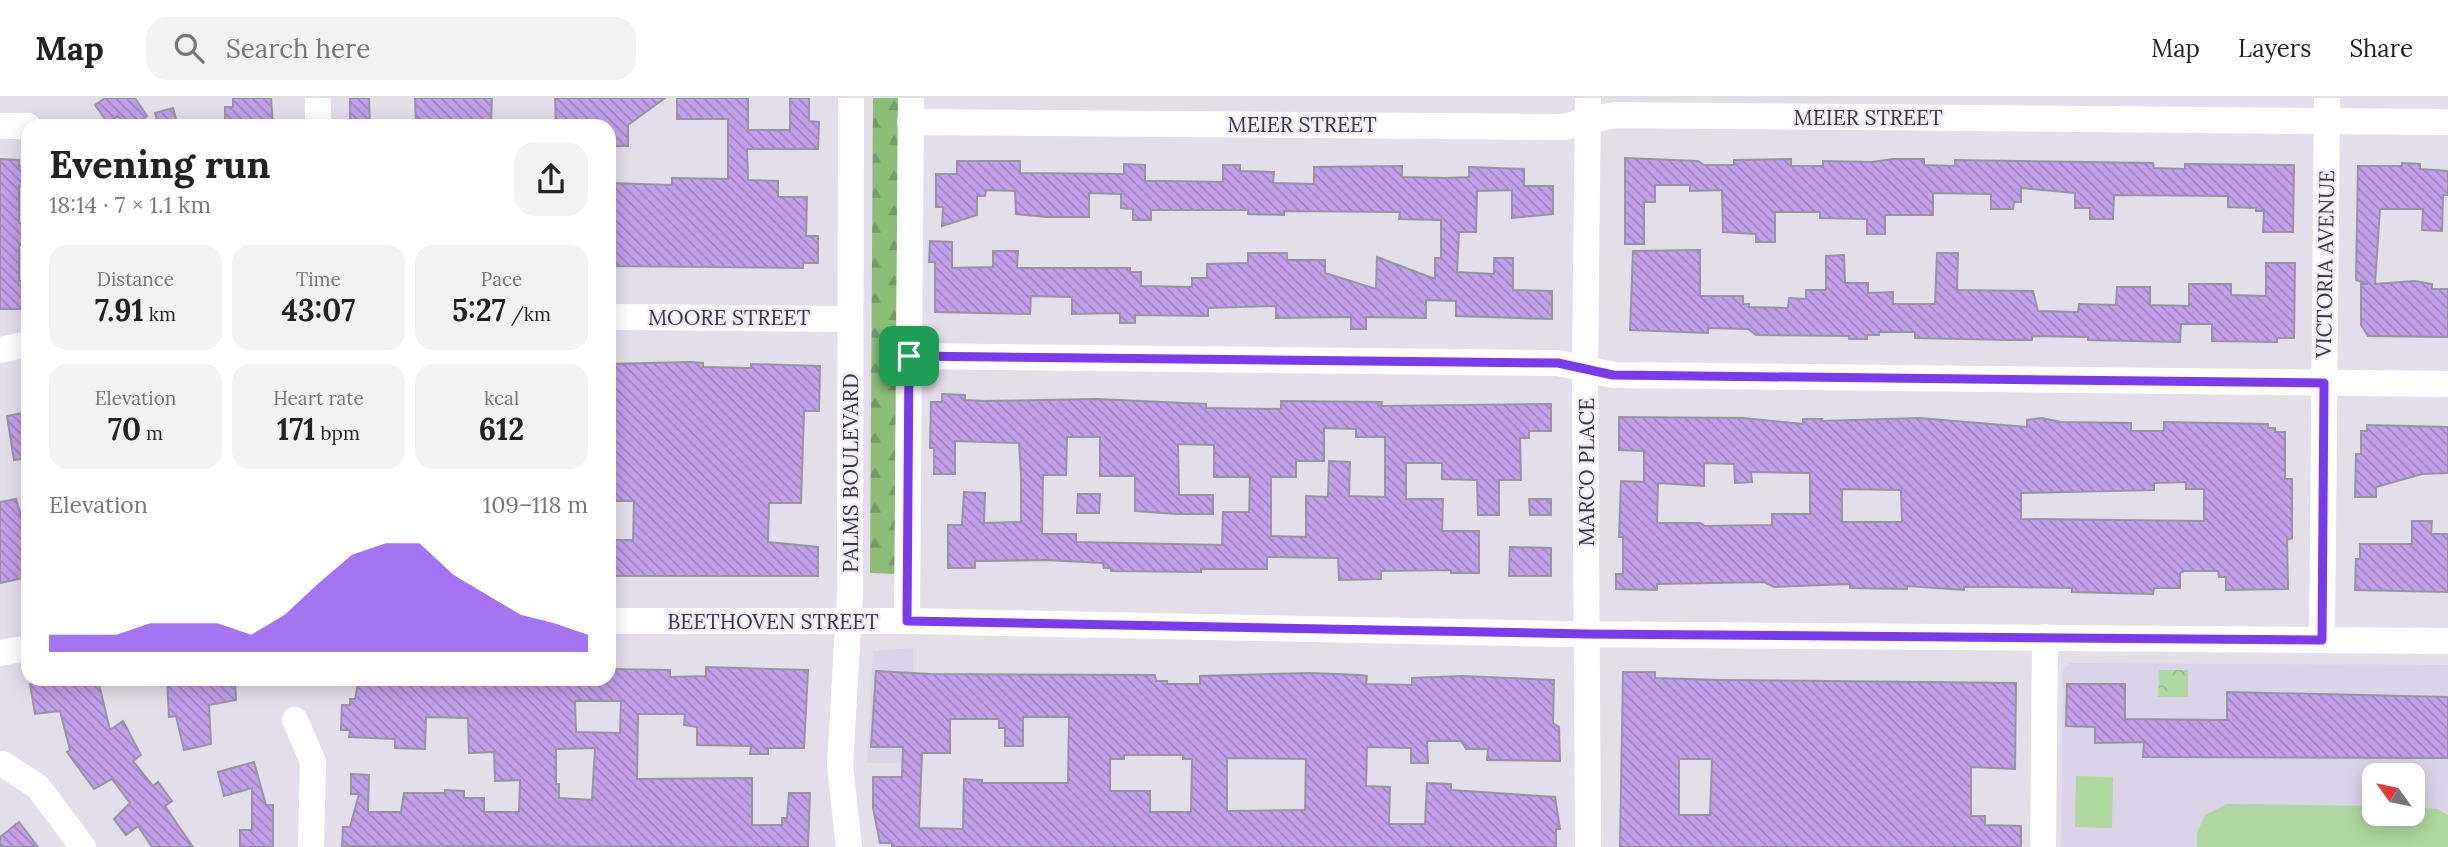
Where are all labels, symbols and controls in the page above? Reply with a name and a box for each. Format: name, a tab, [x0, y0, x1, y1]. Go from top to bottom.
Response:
search box	[146, 17, 636, 80]
text: Map	[35, 27, 104, 69]
icon: search	[170, 29, 208, 67]
text: Search here	[226, 32, 370, 65]
text: Map	[2151, 33, 2200, 64]
text: Layers	[2238, 33, 2311, 64]
text: Share	[2349, 33, 2413, 64]
street label: MEIER STREET	[1793, 104, 1943, 131]
street label: MEIER STREET	[1227, 111, 1377, 138]
text: Evening run	[49, 140, 271, 188]
button: share	[514, 142, 588, 216]
street label: VICTORIA AVENUE	[2310, 170, 2340, 359]
text: 18:14 · 7 × 1.1 km	[49, 190, 211, 219]
text: Distance	[97, 267, 174, 291]
text: Time	[296, 267, 341, 291]
text: Pace	[481, 267, 522, 291]
text: 7.91	[95, 291, 144, 329]
text: 43:07	[282, 291, 355, 329]
text: 5:27	[452, 291, 506, 329]
text: km	[144, 302, 176, 326]
text: /km	[506, 302, 551, 326]
street label: MOORE STREET	[648, 304, 810, 331]
pin	[879, 326, 939, 386]
icon: arrive	[890, 337, 928, 375]
street label: PALMS BOULEVARD	[837, 373, 864, 573]
text: Elevation	[95, 386, 176, 410]
text: Heart rate	[273, 386, 364, 410]
text: kcal	[484, 386, 519, 410]
street label: MARCO PLACE	[1573, 398, 1600, 546]
text: 70	[108, 410, 141, 448]
text: 171	[277, 410, 316, 448]
text: 612	[479, 410, 524, 448]
text: m	[141, 421, 163, 445]
text: bpm	[316, 421, 360, 445]
text: Elevation	[49, 490, 148, 519]
text: 109–118 m	[483, 490, 588, 519]
street label: BEETHOVEN STREET	[667, 608, 879, 635]
north arrow	[2362, 763, 2426, 826]
map controls	[2362, 763, 2425, 826]

